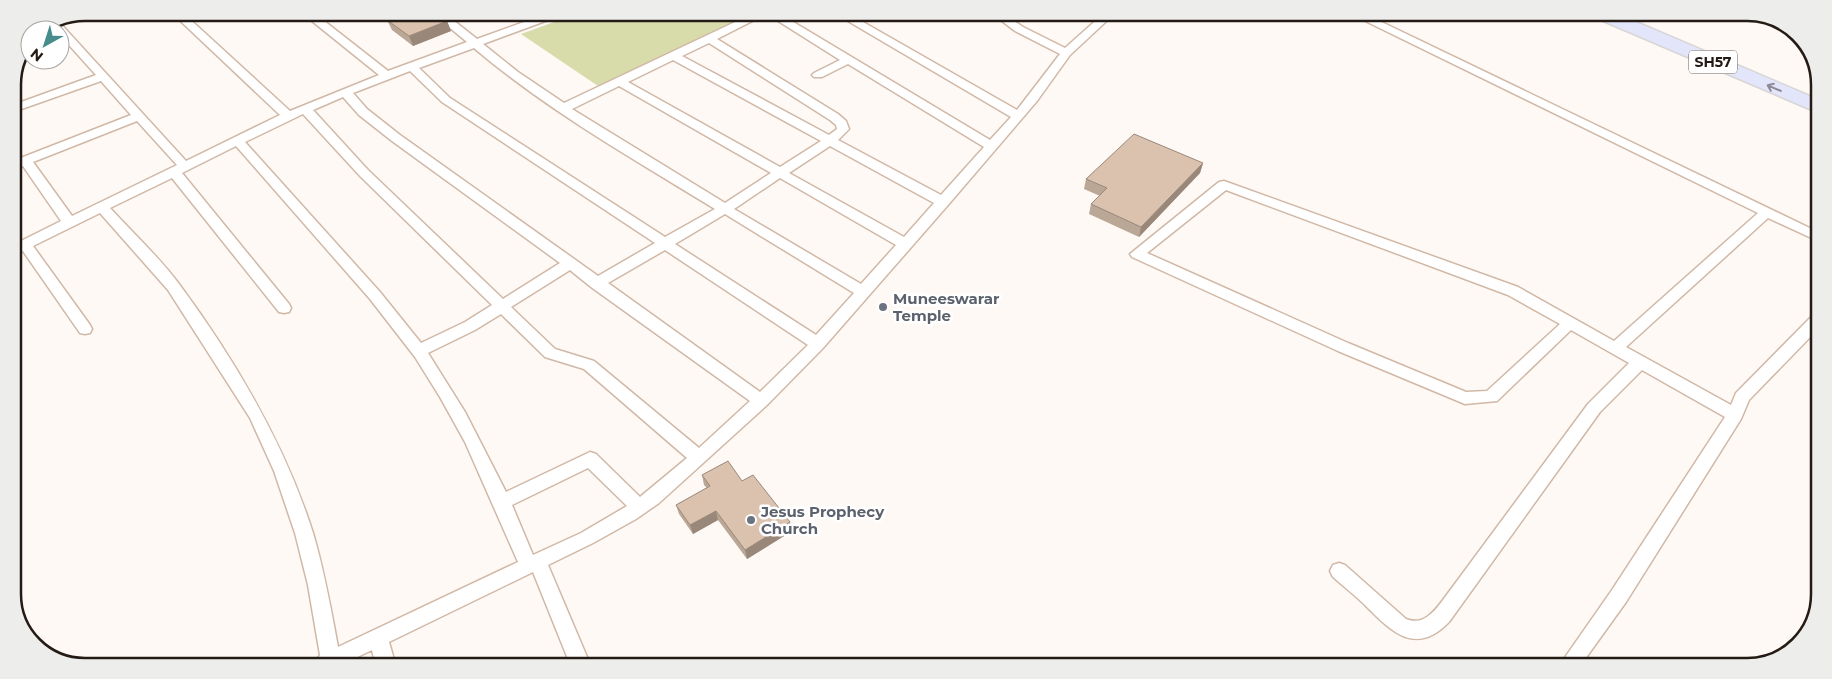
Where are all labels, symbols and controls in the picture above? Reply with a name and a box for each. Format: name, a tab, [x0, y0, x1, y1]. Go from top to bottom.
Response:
north arrow	[20, 20, 70, 70]
text: N	[27, 45, 47, 66]
road number: SH57	[1689, 51, 1737, 74]
one-way arrow	[1767, 82, 1782, 92]
place label: Muneeswarar Temple	[893, 289, 1000, 325]
marker: Muneeswarar Temple	[877, 301, 889, 313]
place label: Jesus Prophecy Church	[760, 502, 885, 538]
marker: Jesus Prophecy Church	[745, 514, 757, 526]

